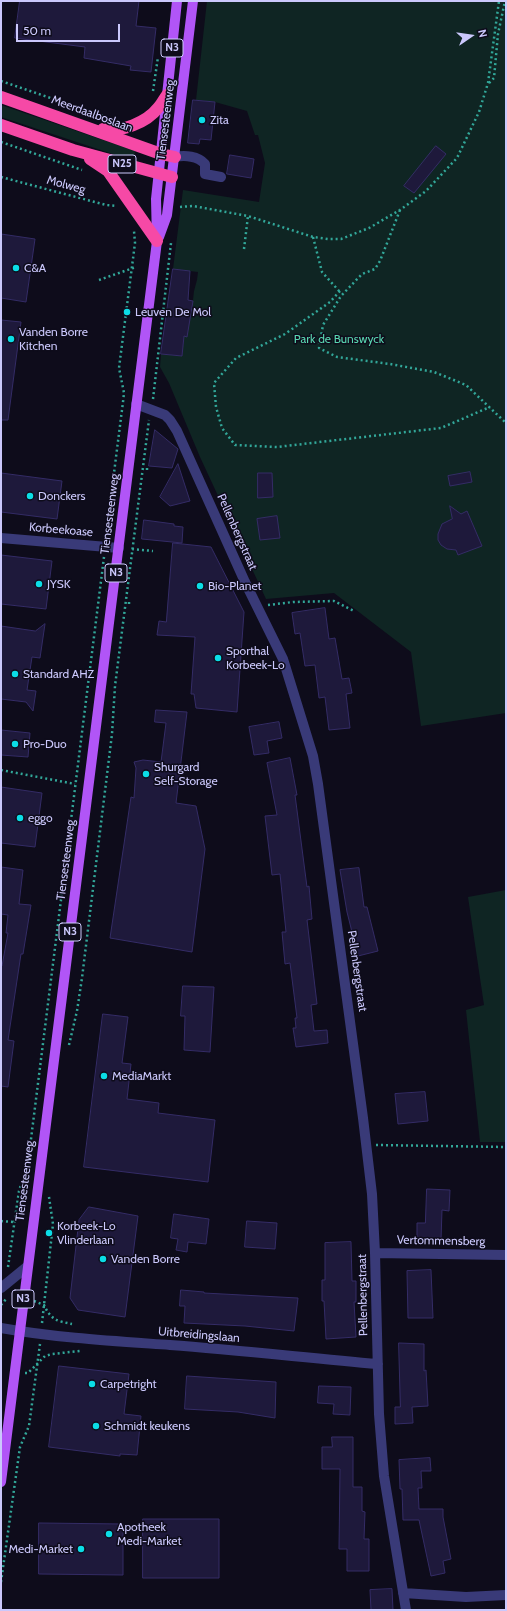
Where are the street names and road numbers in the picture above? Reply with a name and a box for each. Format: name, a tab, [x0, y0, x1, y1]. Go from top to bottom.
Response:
road number: N3	[161, 39, 183, 57]
street label: Tiensesteenweg	[154, 79, 178, 161]
street label: Meerdaalboslaan	[49, 93, 135, 135]
road number: N25	[108, 155, 136, 173]
street label: Molweg	[45, 173, 87, 197]
street label: Tiensesteenweg	[98, 473, 122, 555]
street label: Pellenbergstraat	[214, 492, 260, 572]
street label: Korbeekoase	[28, 520, 94, 540]
road number: N3	[105, 564, 127, 582]
street label: Tiensesteenweg	[54, 819, 78, 901]
road number: N3	[59, 923, 81, 941]
street label: Pellenbergstraat	[344, 929, 370, 1013]
street label: Tiensesteenweg	[13, 1140, 37, 1222]
street label: Vertommensberg	[397, 1233, 485, 1249]
street label: Pellenbergstraat	[355, 1254, 371, 1336]
road number: N3	[12, 1290, 34, 1308]
street label: Uitbreidingslaan	[158, 1324, 240, 1346]

